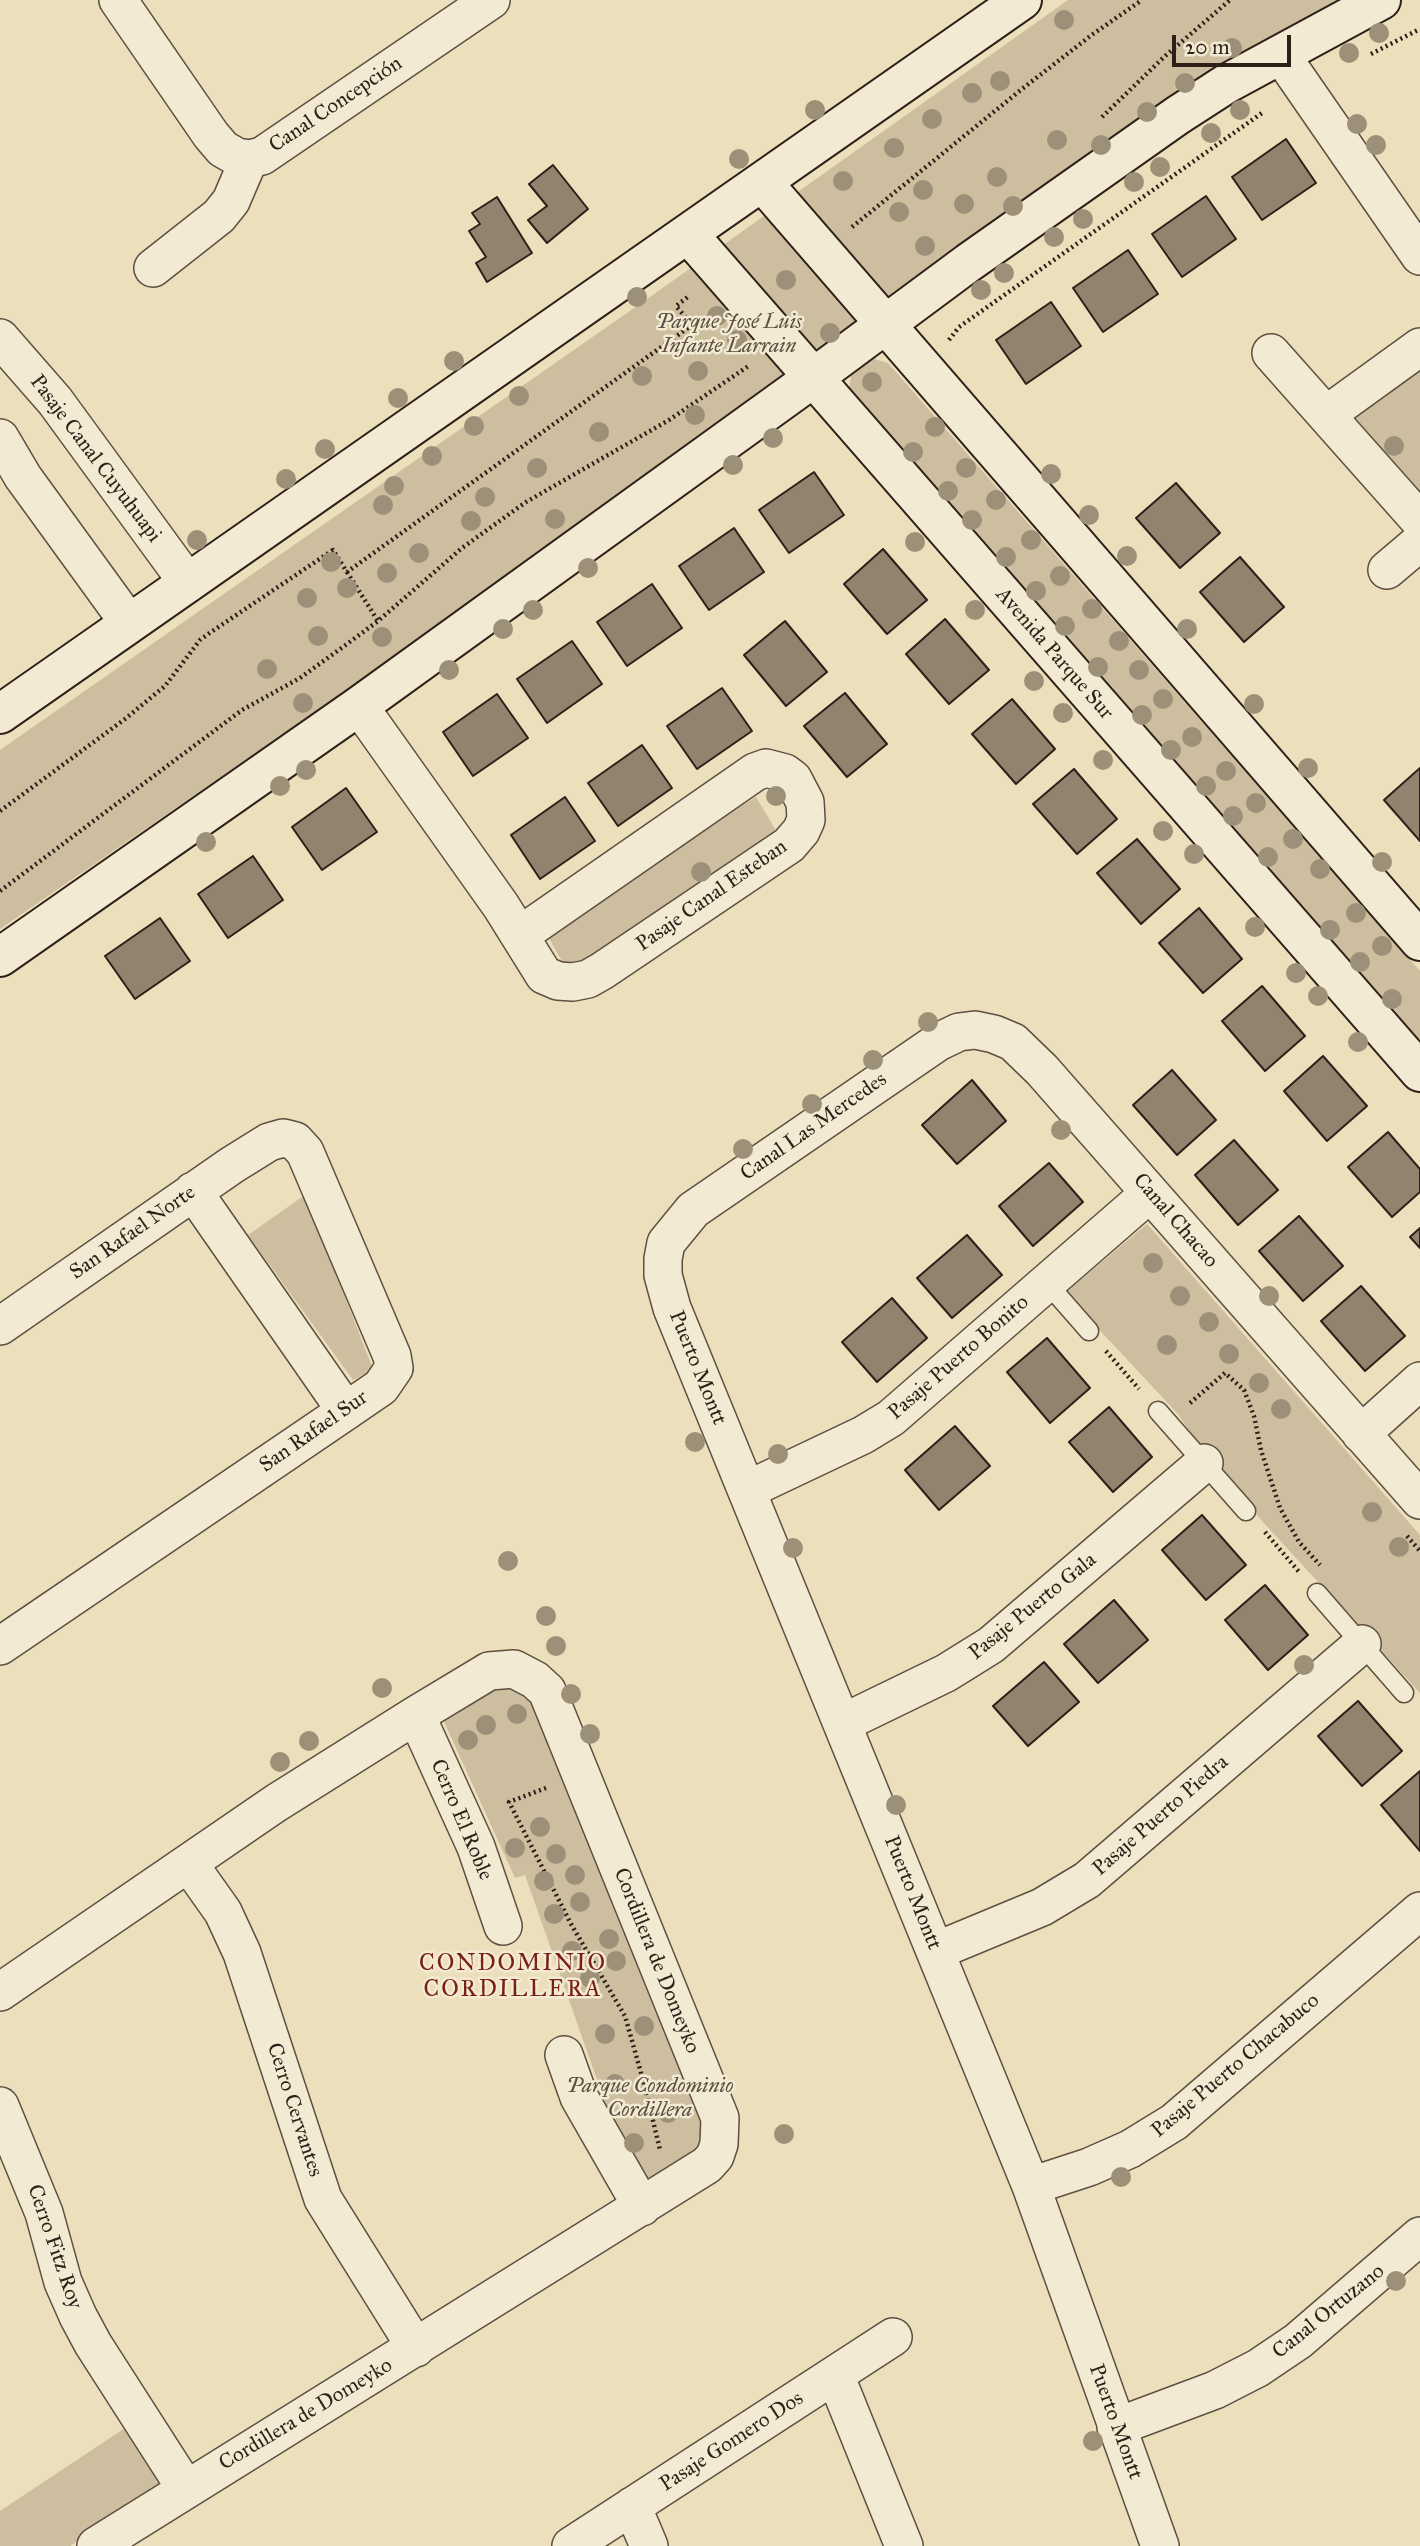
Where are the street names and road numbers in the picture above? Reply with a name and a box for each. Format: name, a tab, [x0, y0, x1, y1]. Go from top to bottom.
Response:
street label: Canal Concepción	[265, 51, 407, 159]
street label: Pasaje Canal Cuyuhuapi	[24, 370, 166, 548]
street label: Avenida Parque Sur	[990, 583, 1118, 725]
street label: Pasaje Canal Esteban	[632, 835, 792, 957]
street label: Canal Las Mercedes	[736, 1067, 892, 1187]
street label: Canal Chacao	[1127, 1169, 1223, 1273]
street label: San Rafael Norte	[65, 1180, 201, 1286]
street label: Pasaje Puerto Bonito	[884, 1290, 1034, 1426]
street label: Puerto Montt	[663, 1307, 731, 1429]
street label: San Rafael Sur	[255, 1385, 373, 1479]
street label: Pasaje Puerto Gala	[964, 1548, 1102, 1666]
street label: Pasaje Puerto Piedra	[1088, 1750, 1234, 1882]
street label: Cerro El Roble	[424, 1756, 498, 1884]
street label: Puerto Montt	[878, 1832, 946, 1954]
street label: Cordillera de Domeyko	[607, 1865, 705, 2057]
street label: Pasaje Puerto Chacabuco	[1147, 1988, 1325, 2144]
street label: Cerro Cervantes	[261, 2040, 327, 2180]
street label: Cerro Fitz Roy	[21, 2181, 87, 2313]
street label: Canal Ortuzano	[1268, 2259, 1390, 2365]
street label: Cordillera de Domeyko	[215, 2353, 397, 2477]
street label: Puerto Montt	[1083, 2361, 1147, 2483]
street label: Pasaje Gomero Dos	[656, 2386, 808, 2498]

